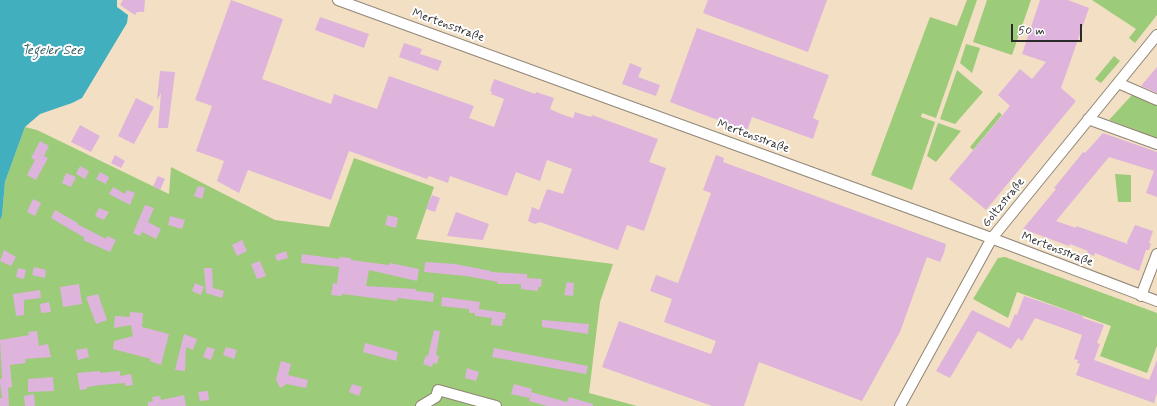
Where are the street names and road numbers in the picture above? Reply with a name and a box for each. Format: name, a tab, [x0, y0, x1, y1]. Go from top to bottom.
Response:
street label: Mertensstraße	[410, 6, 486, 46]
street label: Mertensstraße	[715, 117, 791, 157]
street label: Goltzstraße	[980, 175, 1028, 231]
street label: Mertensstraße	[1019, 230, 1095, 270]

